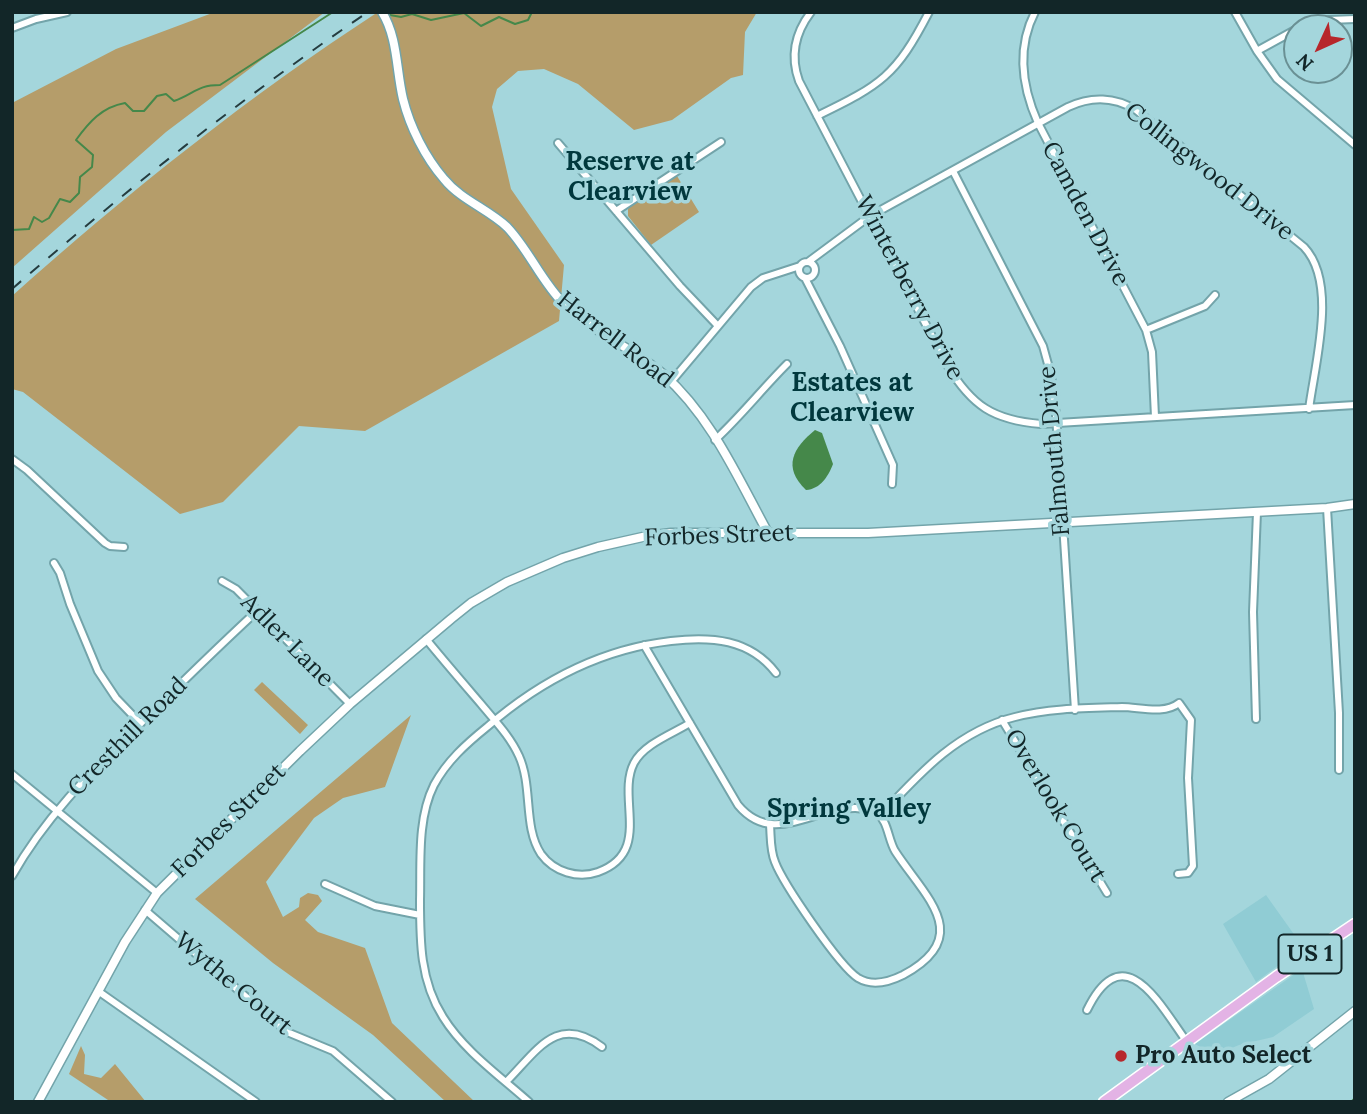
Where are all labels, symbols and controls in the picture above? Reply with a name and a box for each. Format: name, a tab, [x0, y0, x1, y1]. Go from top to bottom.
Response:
north arrow	[1283, 14, 1353, 84]
text: N	[1291, 49, 1318, 76]
street label: Collingwood Drive	[1119, 97, 1299, 247]
street label: Camden Drive	[1035, 137, 1135, 291]
district label: Reserve at Clearview	[565, 147, 695, 208]
street label: Winterberry Drive	[848, 191, 970, 385]
street label: Harrell Road	[551, 286, 679, 394]
street label: Falmouth Drive	[1033, 365, 1077, 537]
district label: Estates at Clearview	[790, 368, 914, 430]
street label: Forbes Street	[644, 519, 794, 553]
street label: Adler Lane	[234, 588, 340, 694]
street label: Cresthill Road	[62, 671, 194, 803]
street label: Overlook Court	[998, 724, 1112, 888]
street label: Forbes Street	[166, 758, 292, 884]
district label: Spring Valley	[767, 794, 931, 826]
street label: Wythe Court	[168, 927, 298, 1041]
road number: US 1	[1278, 934, 1342, 973]
place label: Pro Auto Select	[1135, 1042, 1312, 1070]
marker: Pro Auto Select	[1113, 1048, 1129, 1064]

